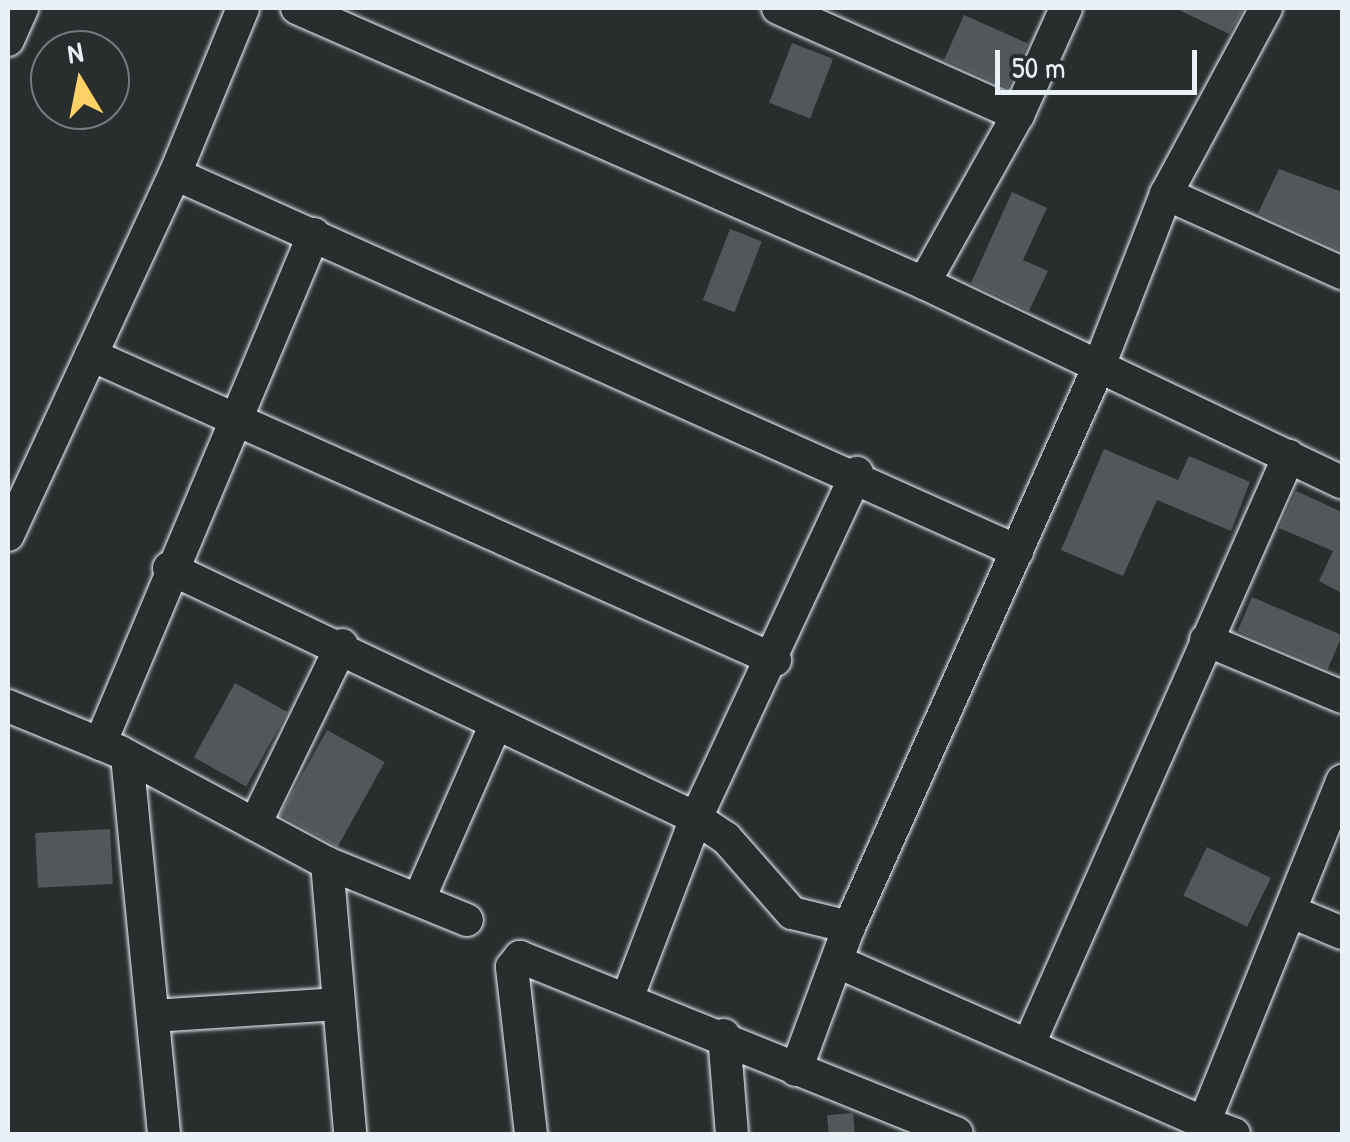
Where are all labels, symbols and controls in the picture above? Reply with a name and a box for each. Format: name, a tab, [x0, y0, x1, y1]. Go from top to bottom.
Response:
north arrow	[30, 30, 130, 130]
scale bar	[1000, 30, 1202, 92]
text: N	[64, 32, 86, 72]
text: 50 m	[1012, 47, 1065, 87]

